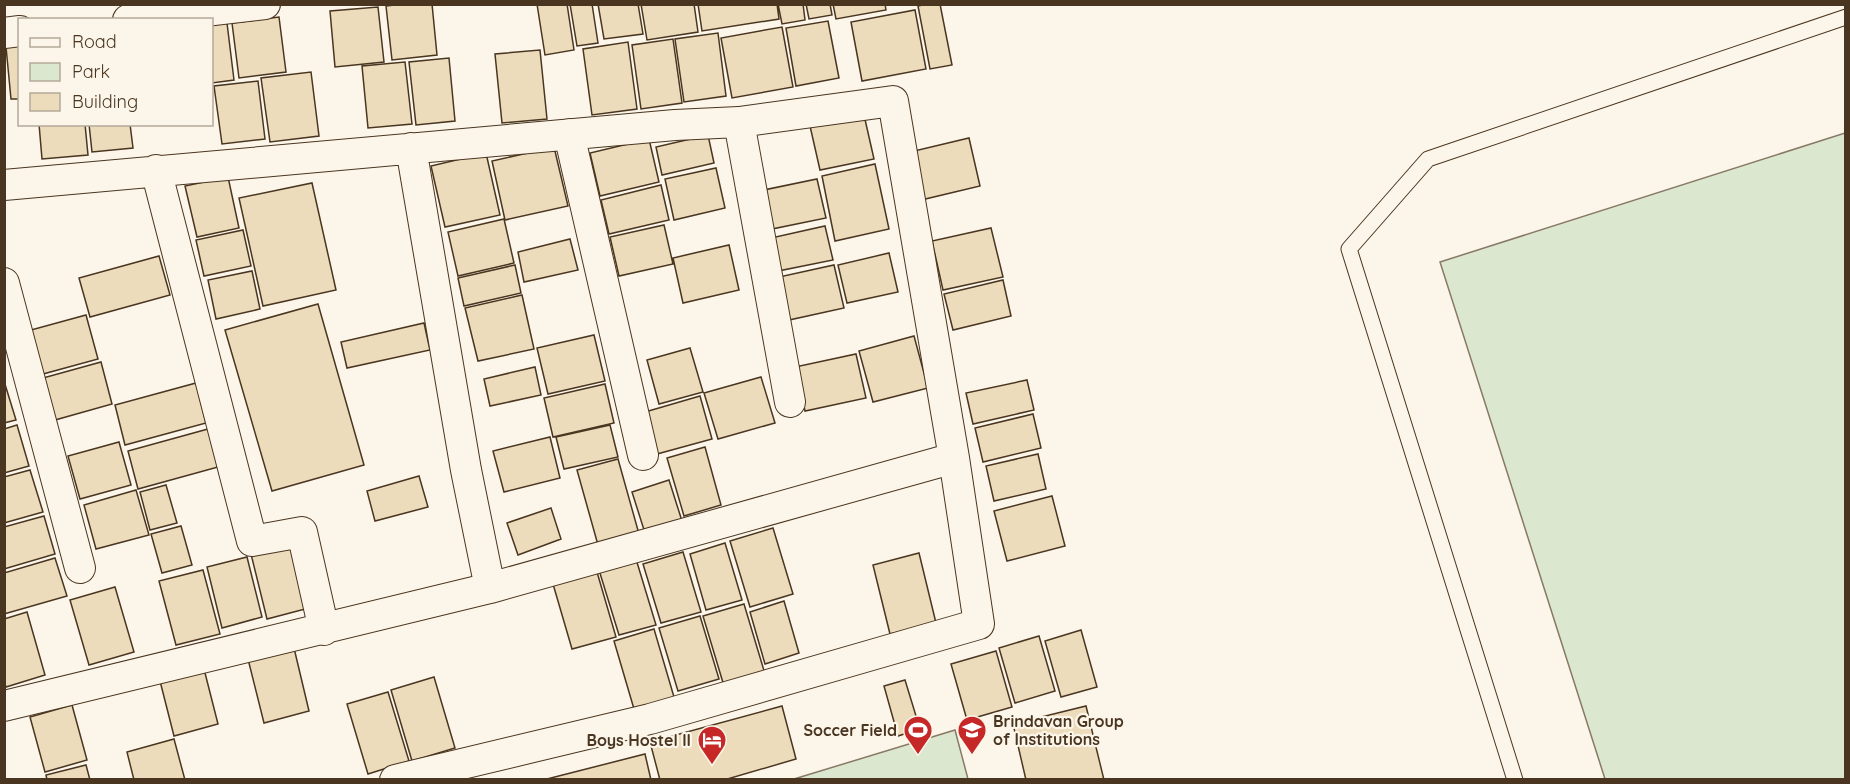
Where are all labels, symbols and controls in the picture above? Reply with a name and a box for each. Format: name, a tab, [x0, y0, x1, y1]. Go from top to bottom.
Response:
legend	[18, 18, 213, 126]
text: Road	[72, 30, 117, 53]
text: Park	[72, 60, 110, 83]
text: Building	[72, 90, 138, 113]
place label: Brindavan Group of Institutions	[993, 711, 1124, 749]
sports icon: Soccer Field	[902, 714, 934, 756]
school or university icon: Brindavan Group of Institutions	[956, 714, 988, 756]
place label: Soccer Field	[804, 720, 897, 740]
hotel icon: Boys Hostel II	[696, 724, 728, 766]
place label: Boys Hostel II	[586, 730, 691, 750]

